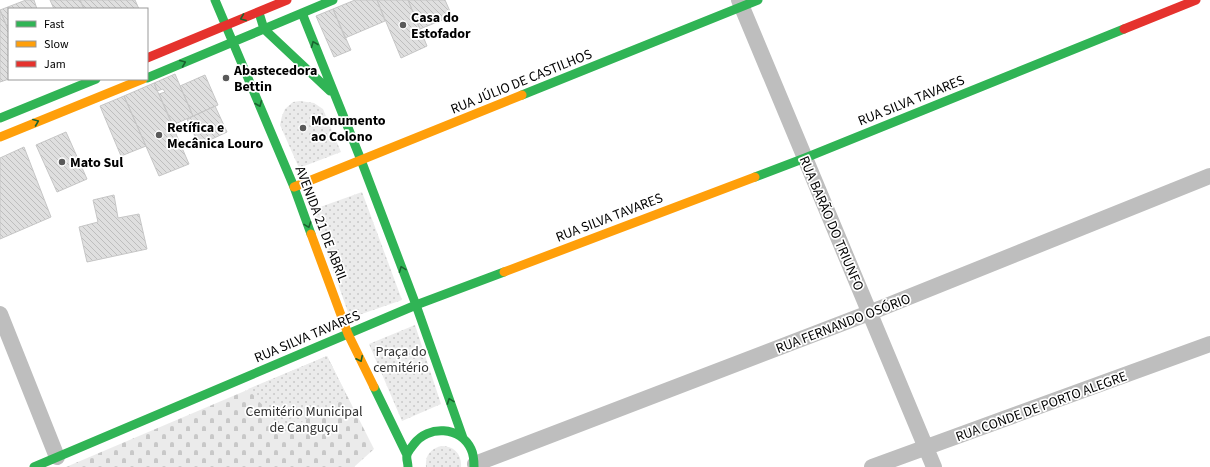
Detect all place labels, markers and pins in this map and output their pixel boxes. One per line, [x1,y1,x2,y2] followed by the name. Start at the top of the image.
[411,8,471,44] place label: Casa do Estofador
[398,20,408,30] marker: Casa do Estofador
[233,61,317,97] place label: Abastecedora Bettin
[221,73,231,83] marker: Abastecedora Bettin
[311,111,386,147] place label: Monumento ao Colono
[167,118,263,154] place label: Retífica e Mecânica Louro
[298,123,308,133] marker: Monumento ao Colono
[154,130,164,140] marker: Retífica e Mecânica Louro
[70,153,123,173] place label: Mato Sul
[57,157,67,167] marker: Mato Sul

